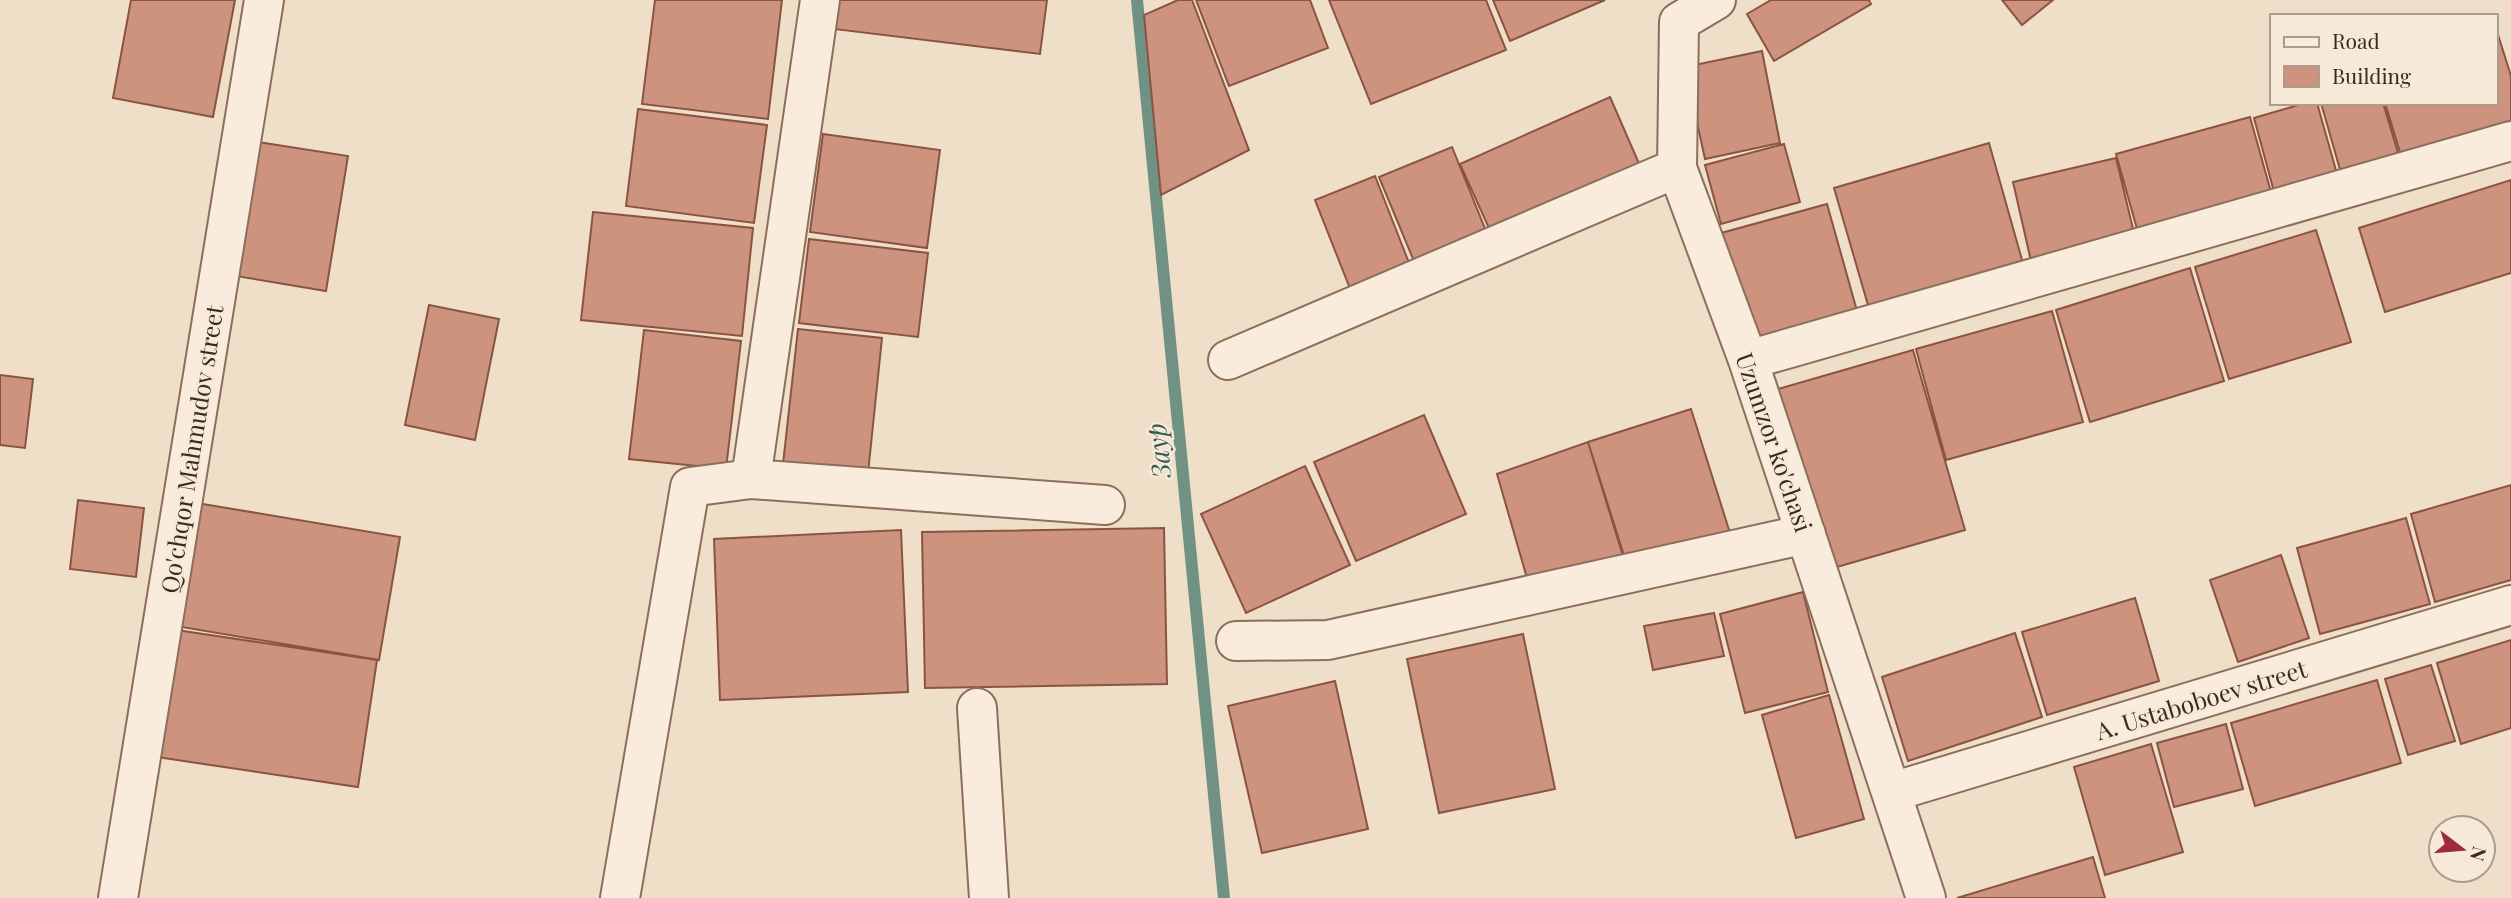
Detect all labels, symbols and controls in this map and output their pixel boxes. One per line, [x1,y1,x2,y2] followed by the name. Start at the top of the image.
[2270,14,2497,105] legend
[2332,26,2380,54] text: Road
[2332,61,2411,89] text: Building
[152,302,230,595] street label: Qo'chqor Mahmudov street
[1729,348,1821,536] street label: Uzumzor ko'chasi
[1138,422,1178,481] water label: Заур
[2091,652,2311,747] street label: A. Ustaboboev street
[2427,814,2497,884] north arrow
[2465,844,2494,864] text: N

